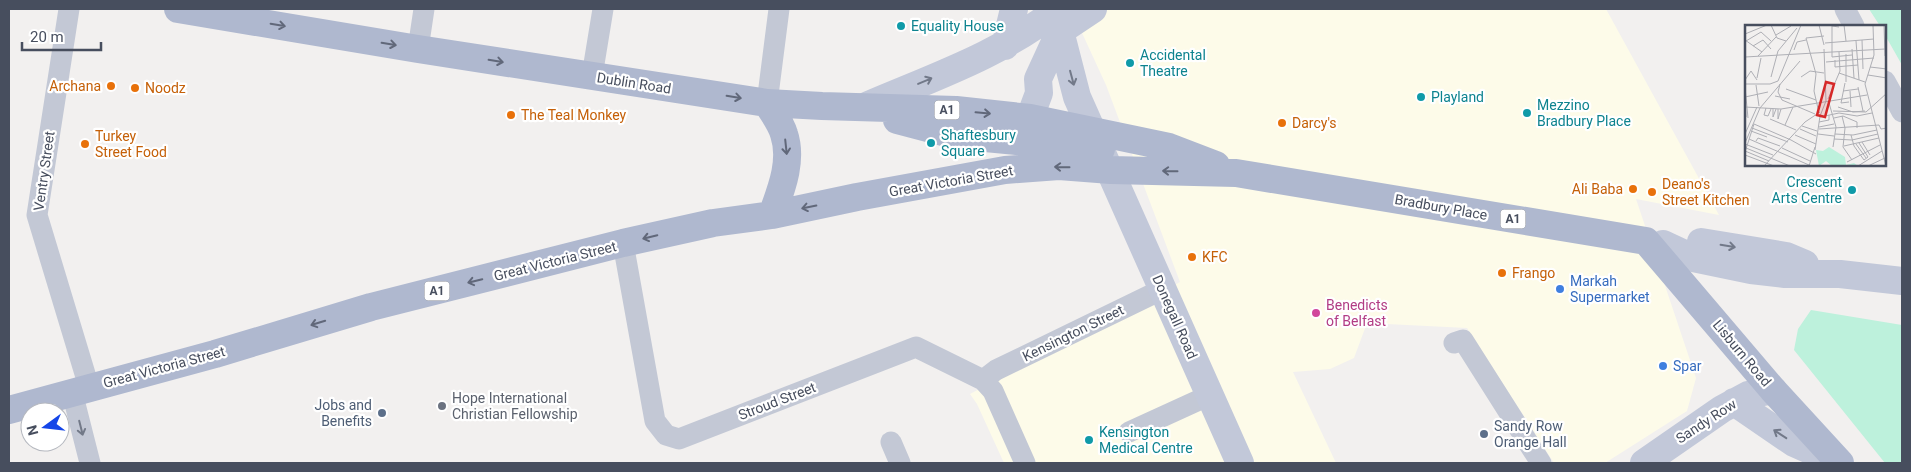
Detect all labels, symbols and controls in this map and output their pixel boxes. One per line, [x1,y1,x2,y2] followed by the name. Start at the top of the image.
[911,18,1004,34] place label: Equality House
[22,20,101,52] scale bar
[895,20,907,32] marker: Equality House
[270,21,286,31] one-way arrow
[1745,25,1886,166] inset map
[30,28,64,46] text: 20 m
[380,40,396,50] one-way arrow
[1140,47,1206,79] place label: Accidental Theatre
[488,57,504,67] one-way arrow
[1124,57,1136,69] marker: Accidental Theatre
[596,69,672,97] street label: Dublin Road
[1068,70,1077,86] one-way arrow
[917,76,932,85] one-way arrow
[49,78,101,94] place label: Archana
[105,80,117,92] marker: Archana
[145,80,186,96] place label: Noodz
[129,82,141,94] marker: Noodz
[1431,89,1484,105] place label: Playland
[1415,91,1427,103] marker: Playland
[725,93,741,103] one-way arrow
[1537,97,1631,129] place label: Mezzino Bradbury Place
[934,100,960,120] road number: A1
[521,107,627,123] place label: The Teal Monkey
[1521,107,1533,119] marker: Mezzino Bradbury Place
[975,108,991,117] one-way arrow
[505,109,517,121] marker: The Teal Monkey
[1292,115,1337,131] place label: Darcy's
[1276,117,1288,129] marker: Darcy's
[941,127,1016,159] place label: Shaftesbury Square
[95,128,167,160] place label: Turkey Street Food
[30,130,58,212] street label: Ventry Street
[925,137,937,149] marker: Shaftesbury Square
[79,138,91,150] marker: Turkey Street Food
[781,138,791,154] one-way arrow
[888,162,1015,200] street label: Great Victoria Street
[1054,162,1070,171] one-way arrow
[1162,166,1178,176] one-way arrow
[1772,174,1842,206] place label: Crescent Arts Centre
[1662,176,1749,208] place label: Deano's Street Kitchen
[1572,181,1623,197] place label: Ali Baba
[1627,183,1639,195] marker: Ali Baba
[1846,184,1858,196] marker: Crescent Arts Centre
[1646,186,1658,198] marker: Deano's Street Kitchen
[1393,191,1489,223] street label: Bradbury Place
[802,203,818,212] one-way arrow
[1500,210,1526,228] road number: A1
[642,233,658,242] one-way arrow
[492,238,618,284] street label: Great Victoria Street
[1720,242,1736,252] one-way arrow
[1202,249,1228,265] place label: KFC
[1186,251,1198,263] marker: KFC
[1512,265,1555,281] place label: Frango
[1496,267,1508,279] marker: Frango
[1149,273,1201,361] street label: Donegall Road
[1570,273,1650,305] place label: Markah Supermarket
[467,277,483,286] one-way arrow
[424,282,450,300] road number: A1
[1554,283,1566,295] marker: Markah Supermarket
[1326,297,1388,329] place label: Benedicts of Belfast
[1020,301,1127,364] street label: Kensington Street
[1310,307,1322,319] marker: Benedicts of Belfast
[1710,317,1774,389] street label: Lisburn Road
[310,319,326,329] one-way arrow
[101,343,227,391] street label: Great Victoria Street
[1673,358,1702,374] place label: Spar
[1657,360,1669,372] marker: Spar
[736,379,818,423] street label: Stroud Street
[452,390,578,422] place label: Hope International Christian Fellowship
[1673,395,1740,446] street label: Sandy Row
[314,397,372,429] place label: Jobs and Benefits
[436,400,448,412] marker: Hope International Christian Fellowship
[20,402,70,452] north arrow
[376,407,388,419] marker: Jobs and Benefits
[1494,418,1567,450] place label: Sandy Row Orange Hall
[77,419,86,435] one-way arrow
[23,424,41,437] text: N
[1099,424,1193,456] place label: Kensington Medical Centre
[1478,428,1490,440] marker: Sandy Row Orange Hall
[1773,429,1787,439] one-way arrow
[1083,434,1095,446] marker: Kensington Medical Centre

